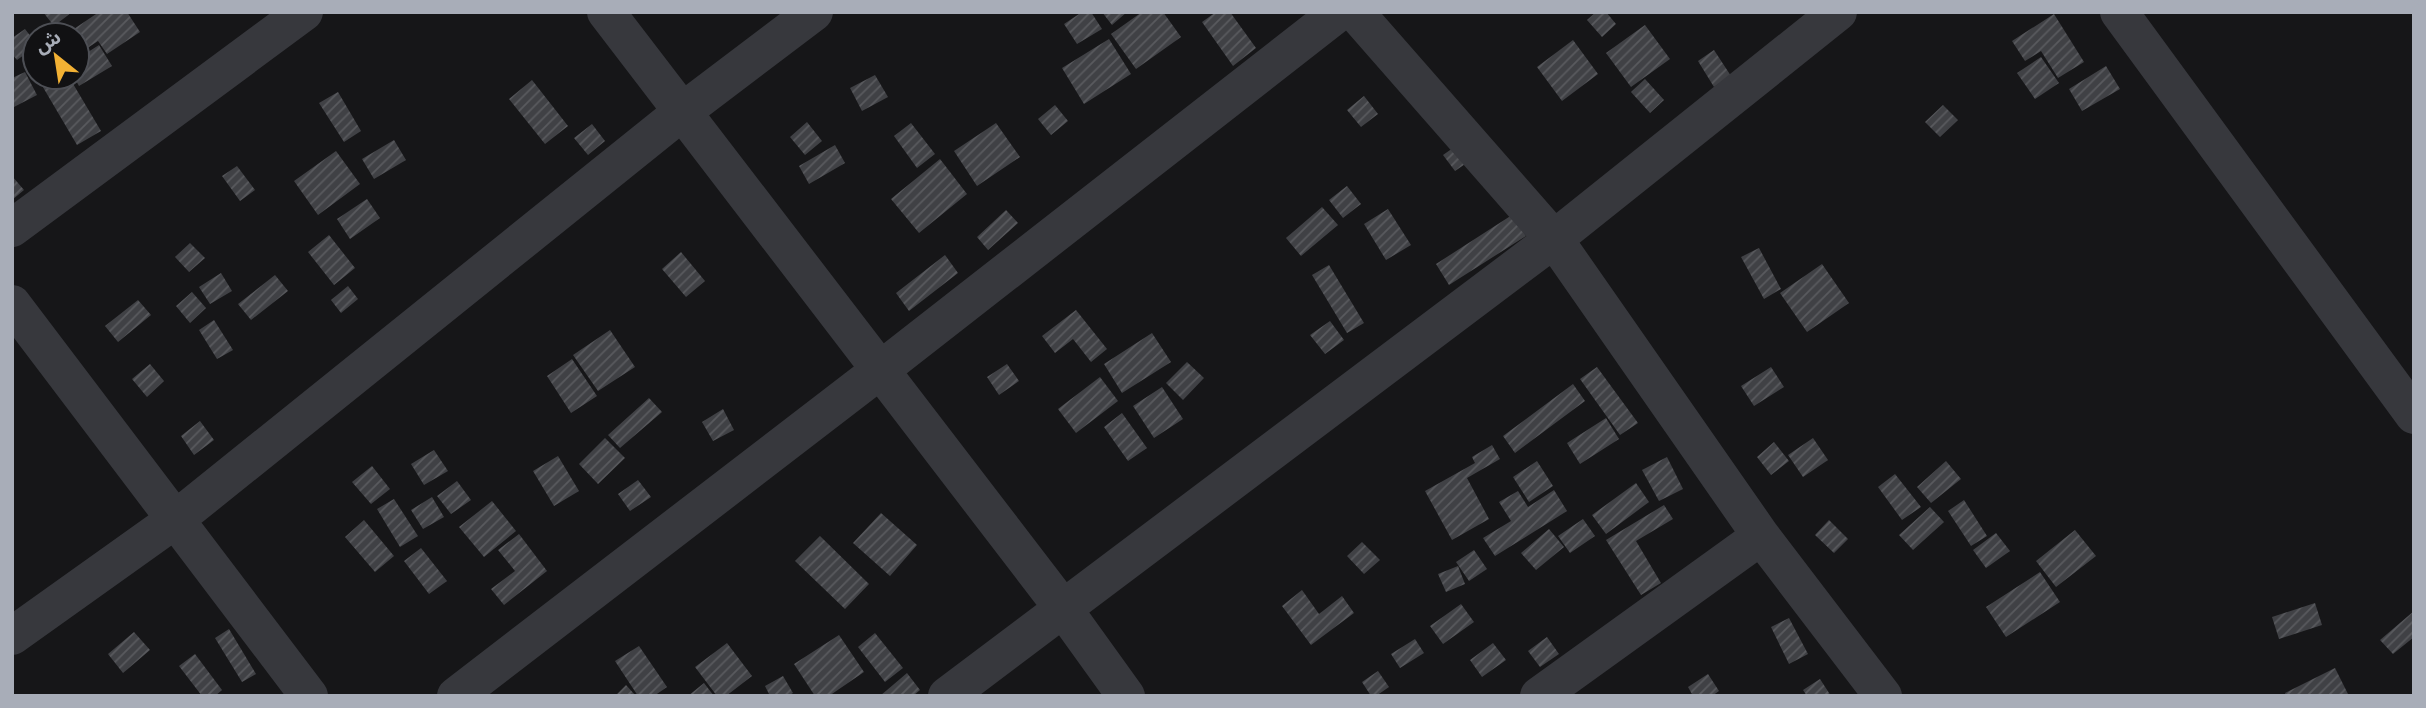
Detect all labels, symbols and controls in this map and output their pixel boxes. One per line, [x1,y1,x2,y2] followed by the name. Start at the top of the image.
[21,21,91,91] north arrow
[30,24,65,59] text: ش

